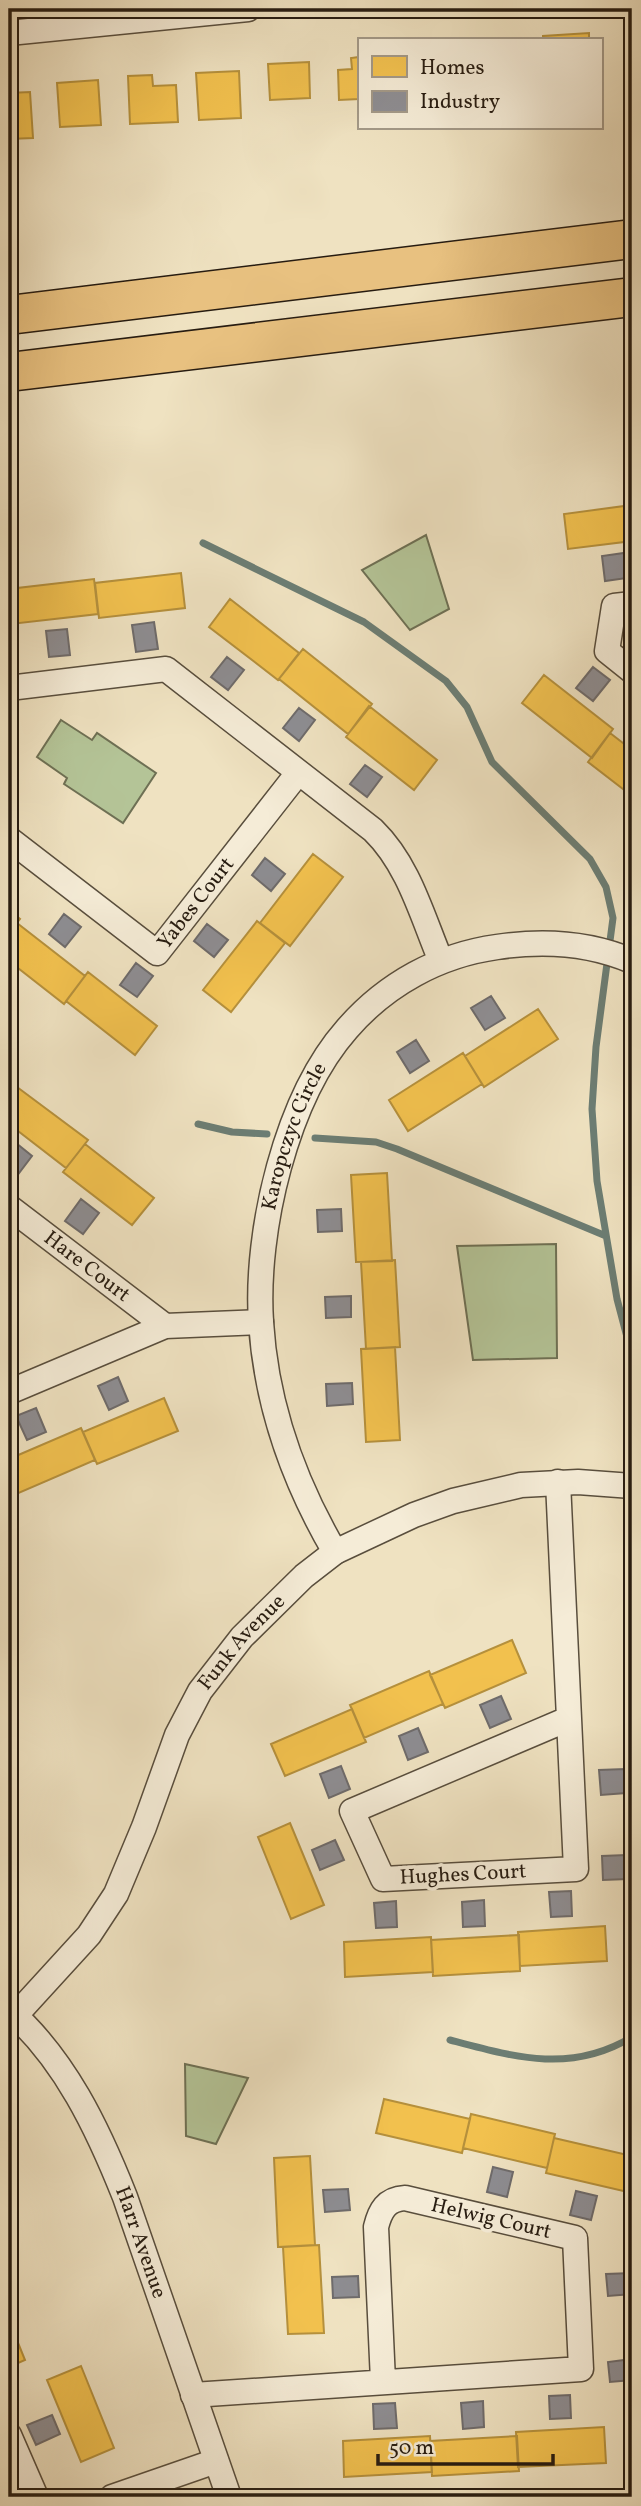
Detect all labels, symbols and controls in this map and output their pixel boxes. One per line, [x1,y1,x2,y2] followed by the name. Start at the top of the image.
[358,38,602,130] legend
[420,54,485,83] text: Homes
[420,88,501,117] text: Industry
[151,851,241,955] street label: Yabes Court
[255,1057,334,1213] street label: Karopczyc Circle
[37,1224,136,1309] street label: Hare Court
[191,1588,292,1697] street label: Funk Avenue
[399,1857,527,1893] street label: Hughes Court
[108,2182,174,2302] street label: Harr Avenue
[428,2191,554,2247] street label: Helwig Court
[378,2422,554,2466] scale bar
[389,2434,434,2463] text: 50 m

